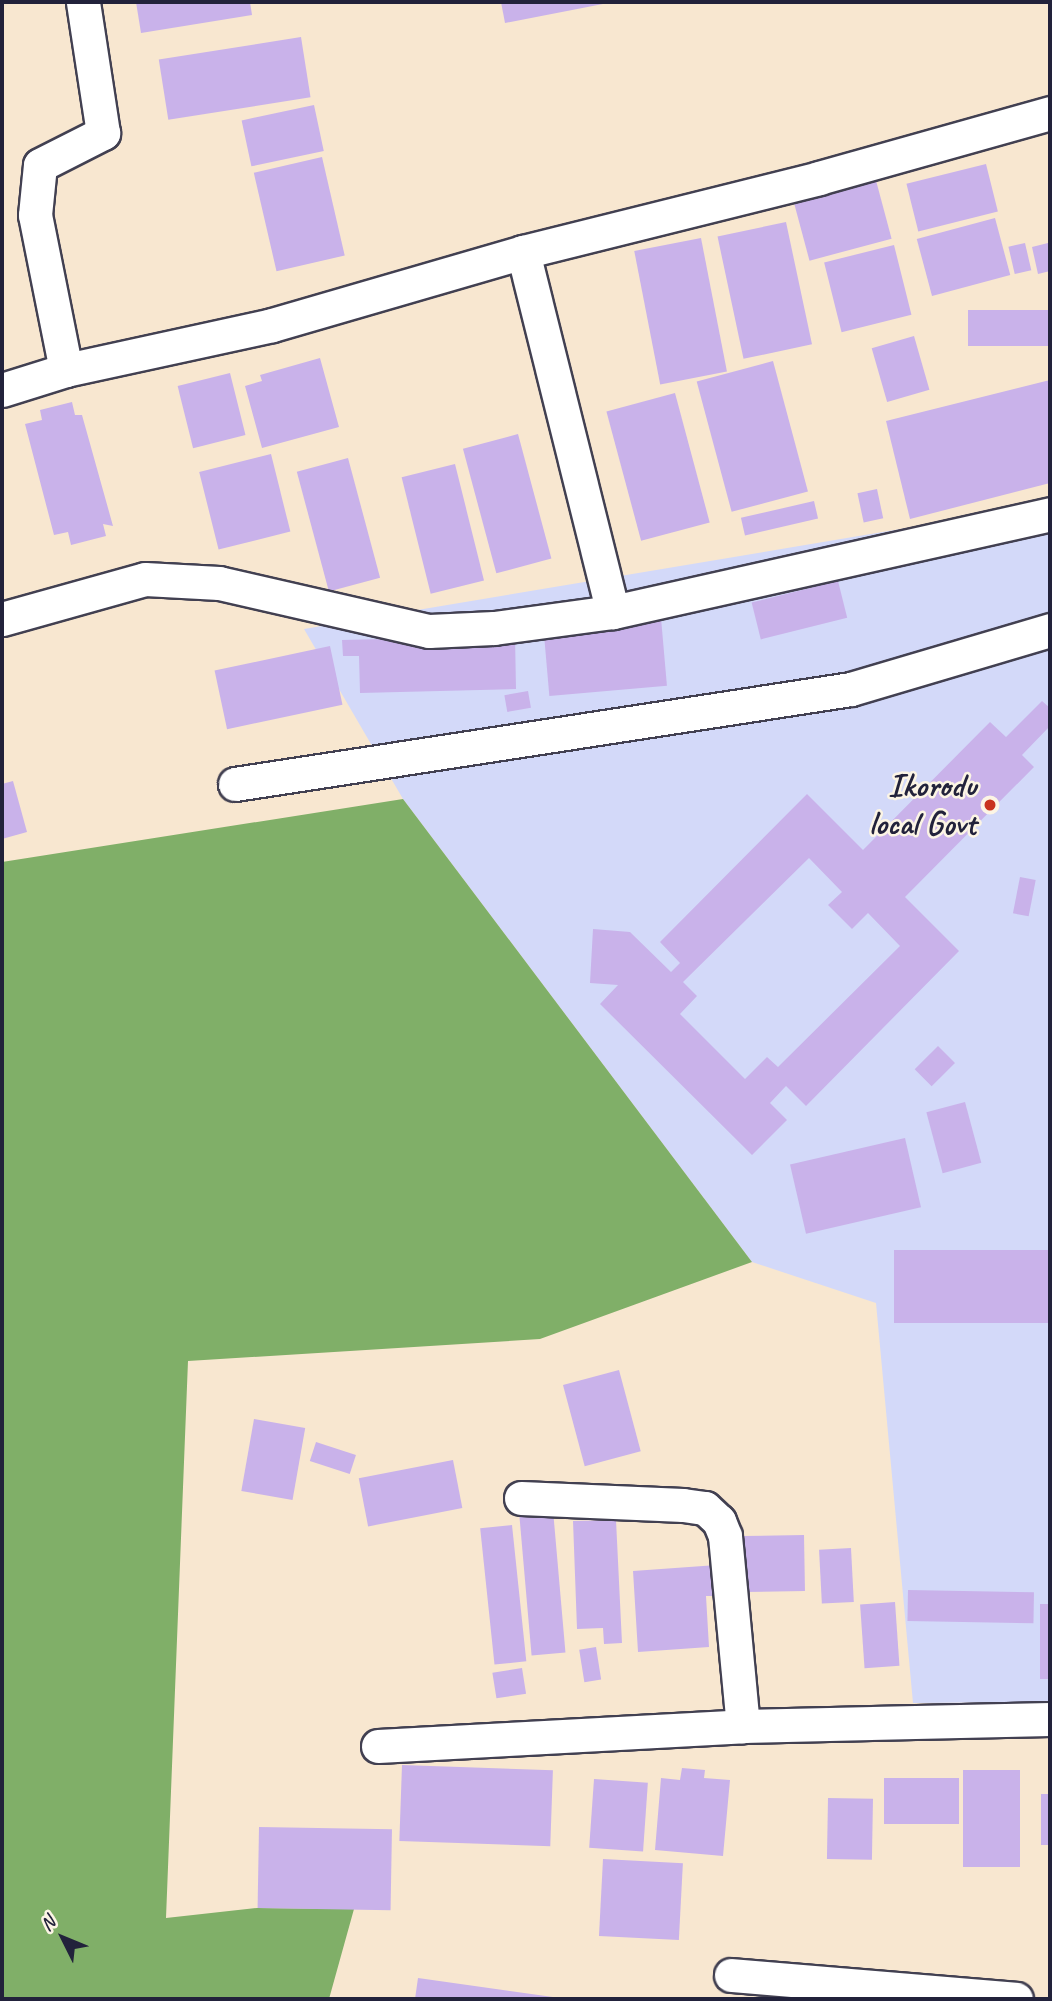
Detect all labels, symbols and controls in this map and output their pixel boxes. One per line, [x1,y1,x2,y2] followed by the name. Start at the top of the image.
[869,766,976,844] place label: Ikorodu local Govt
[982,797,998,813] marker: Ikorodu local Govt
[28,1903,98,1973] north arrow
[35,1911,60,1936] text: N

